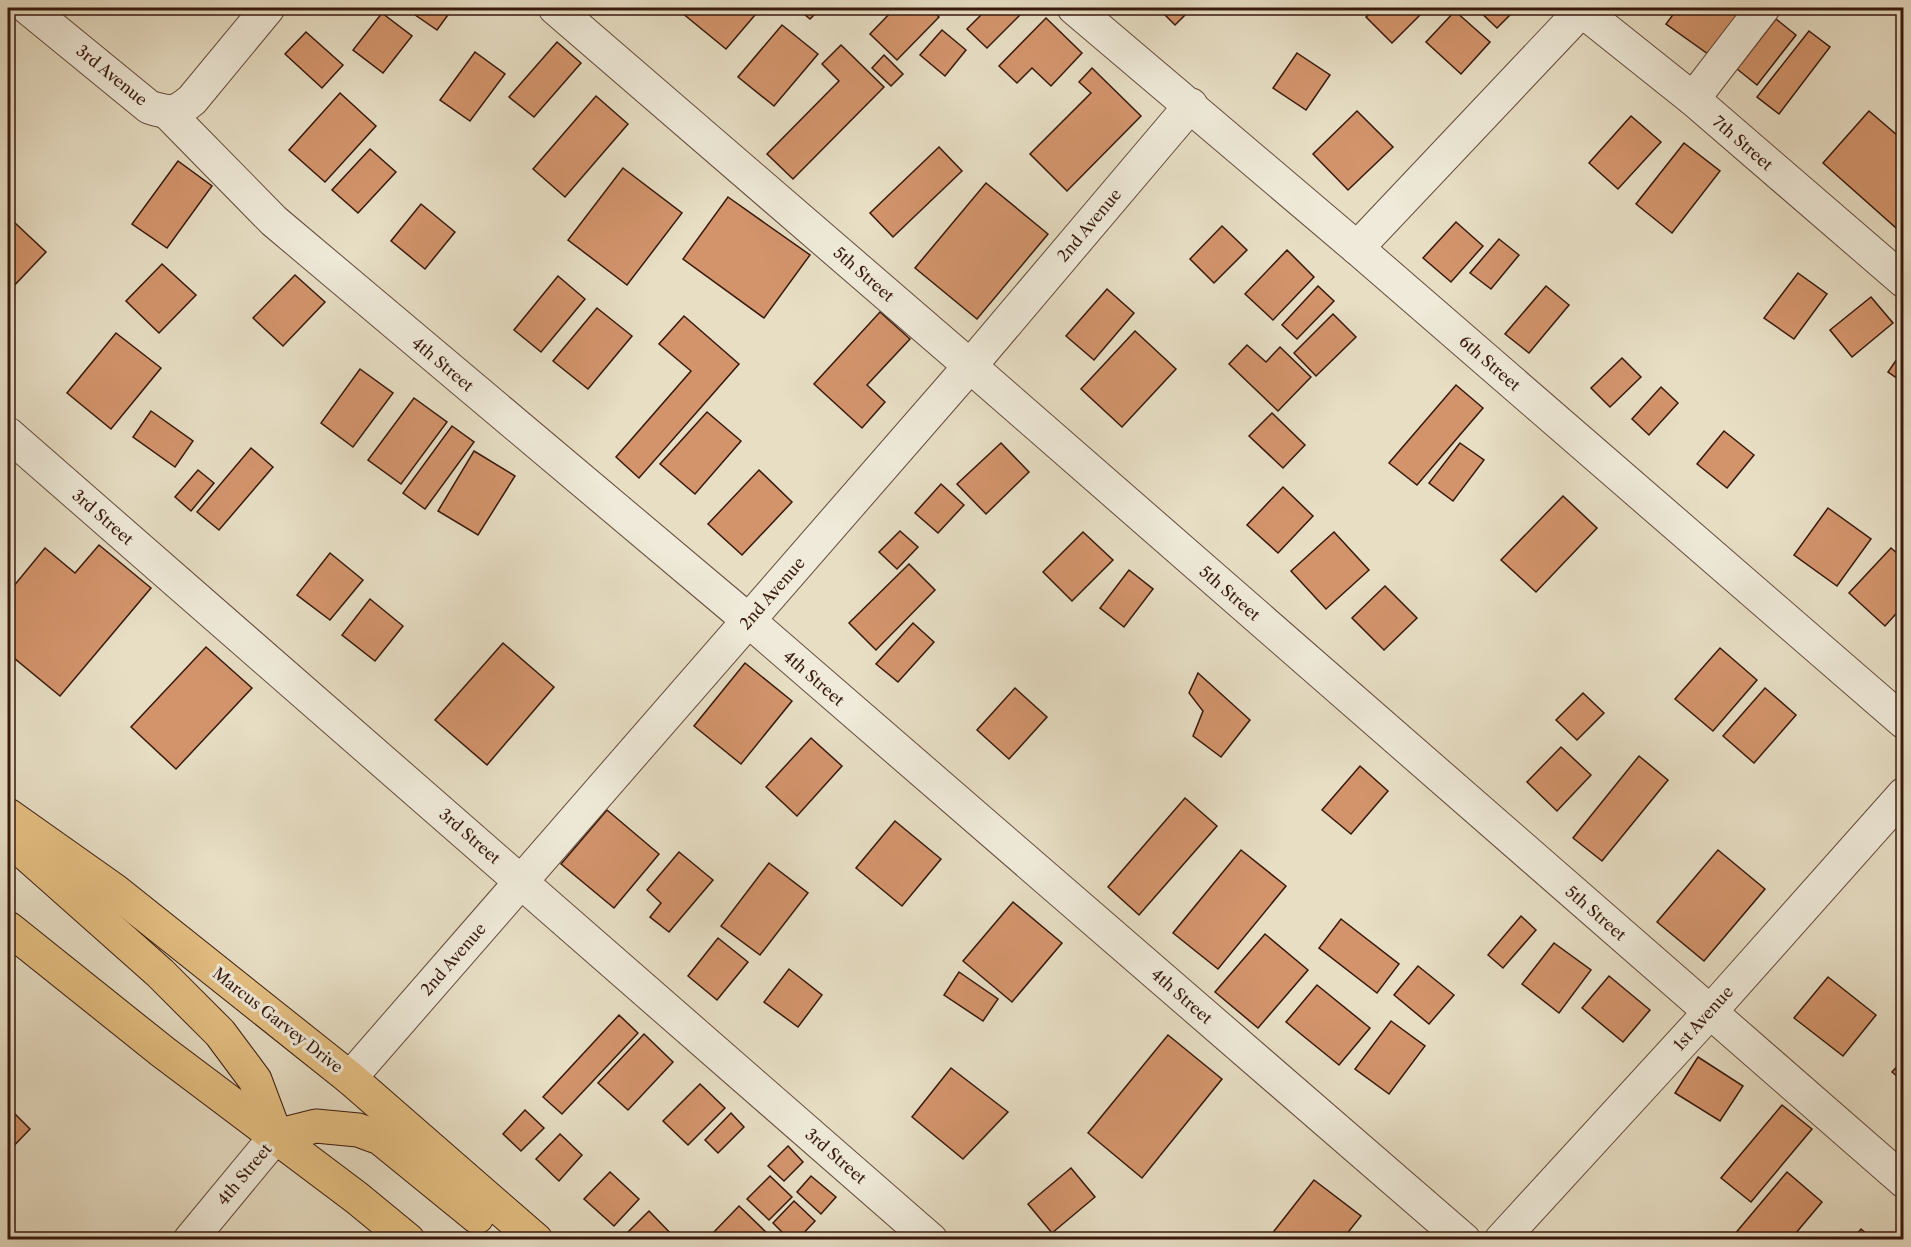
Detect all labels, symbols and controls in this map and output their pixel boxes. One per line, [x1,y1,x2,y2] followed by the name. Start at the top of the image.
[72,40,152,110] street label: 3rd Avenue
[1709,111,1777,175] street label: 7th Street
[1053,184,1125,266] street label: 2nd Avenue
[830,242,899,306] street label: 5th Street
[1455,331,1525,395] street label: 6th Street
[408,332,478,396] street label: 4th Street
[68,485,138,549] street label: 3rd Street
[735,553,809,633] street label: 2nd Avenue
[1196,561,1265,625] street label: 5th Street
[779,646,849,710] street label: 4th Street
[435,804,505,868] street label: 3rd Street
[1562,881,1631,945] street label: 5th Street
[416,919,490,999] street label: 2nd Avenue
[209,963,347,1077] street label: Marcus Garvey Drive
[1147,964,1217,1028] street label: 4th Street
[1669,982,1737,1054] street label: 1st Avenue
[801,1124,871,1188] street label: 3rd Street
[212,1139,276,1209] street label: 4th Street

